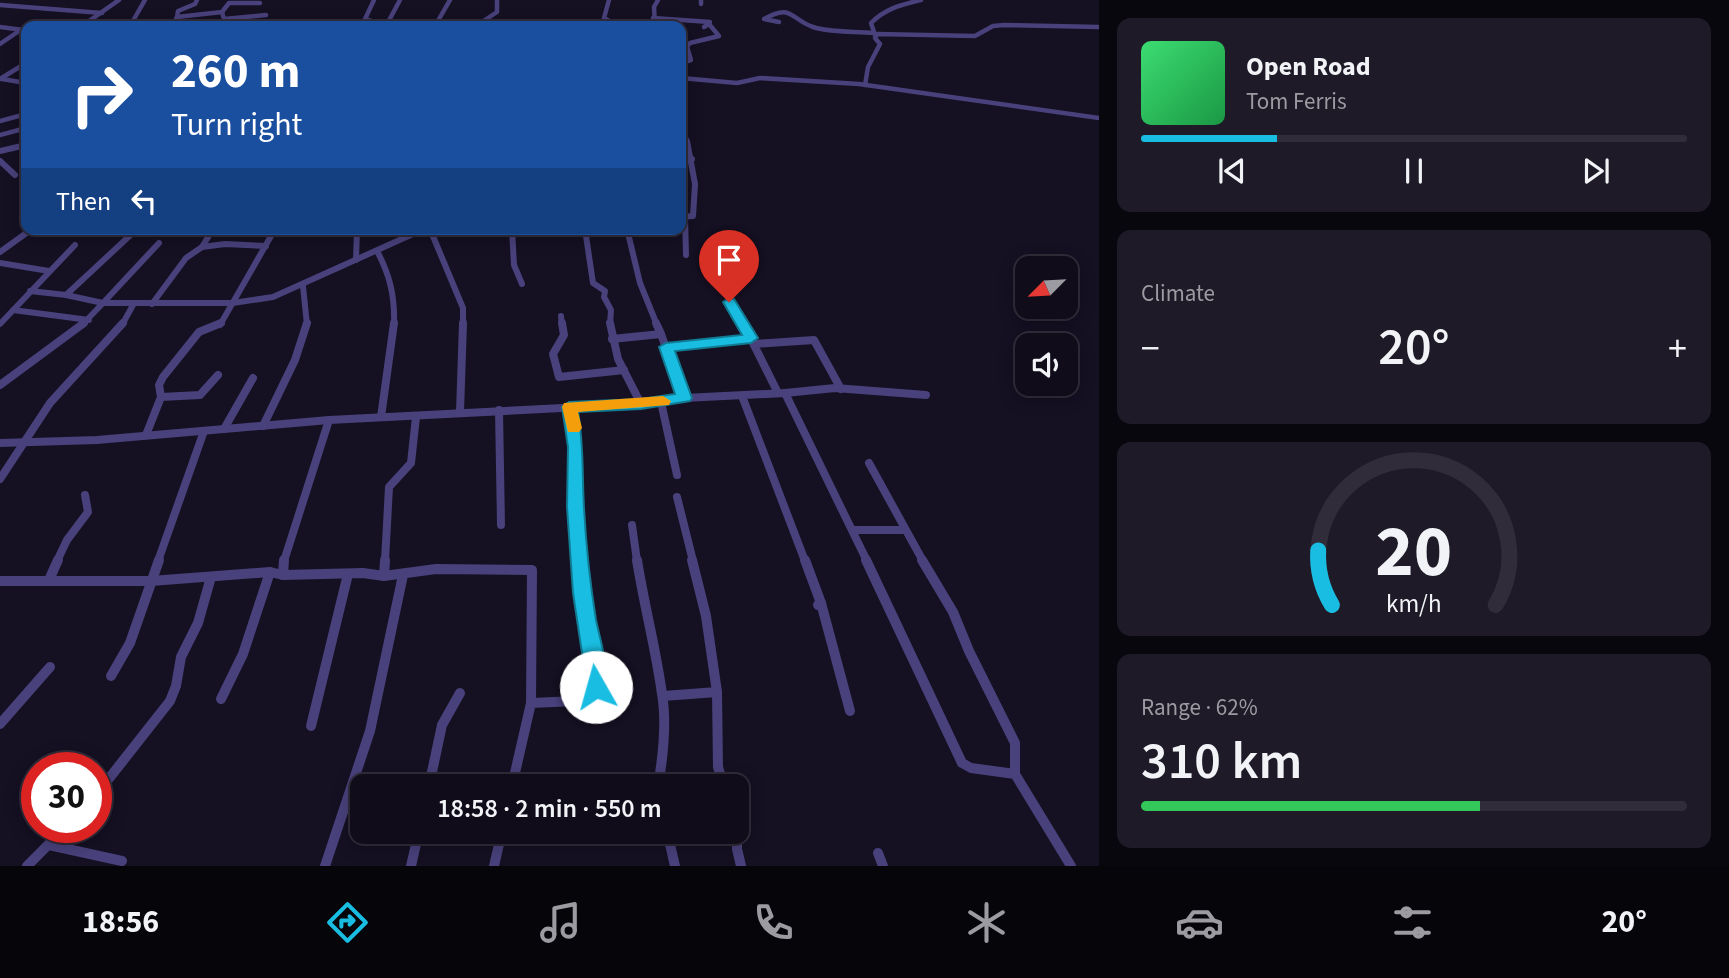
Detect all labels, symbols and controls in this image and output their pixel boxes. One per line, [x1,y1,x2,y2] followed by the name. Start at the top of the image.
[171,37,300,107] text: 260 m
[1246,48,1371,85] text: Open Road
[56,49,147,140] icon: right
[1246,85,1347,118] text: Tom Ferris
[171,102,302,148] text: Turn right
[1213,152,1251,190] icon: previous
[1395,152,1433,190] icon: pause
[1577,152,1615,190] icon: next
[125,182,163,220] icon: left
[56,183,111,220] text: Then
[699,230,759,302] pin
[710,241,748,279] icon: arrive
[1015,256,1078,318] north arrow
[1015,256,1078,396] map controls
[1141,277,1215,310] text: Climate
[1378,311,1450,385] text: 20°
[1141,322,1160,376] text: −
[1668,322,1687,376] text: +
[1015,333,1078,396] button: sound
[1376,500,1452,604] text: 20
[1386,586,1442,622] text: km/h
[559,650,633,724] position arrow
[1141,691,1258,724] text: Range · 62%
[1141,725,1302,799] text: 310 km
[21,752,112,843] speed limit sign: 30
[437,790,662,827] text: 18:58 · 2 min · 550 m
[323,898,372,947] icon: directions
[536,898,585,947] icon: music
[749,898,798,947] icon: phone
[962,898,1011,947] icon: climate
[1175,898,1224,947] icon: car
[1388,898,1437,947] icon: filters
[82,899,159,945] text: 18:56
[1601,899,1647,945] text: 20°

